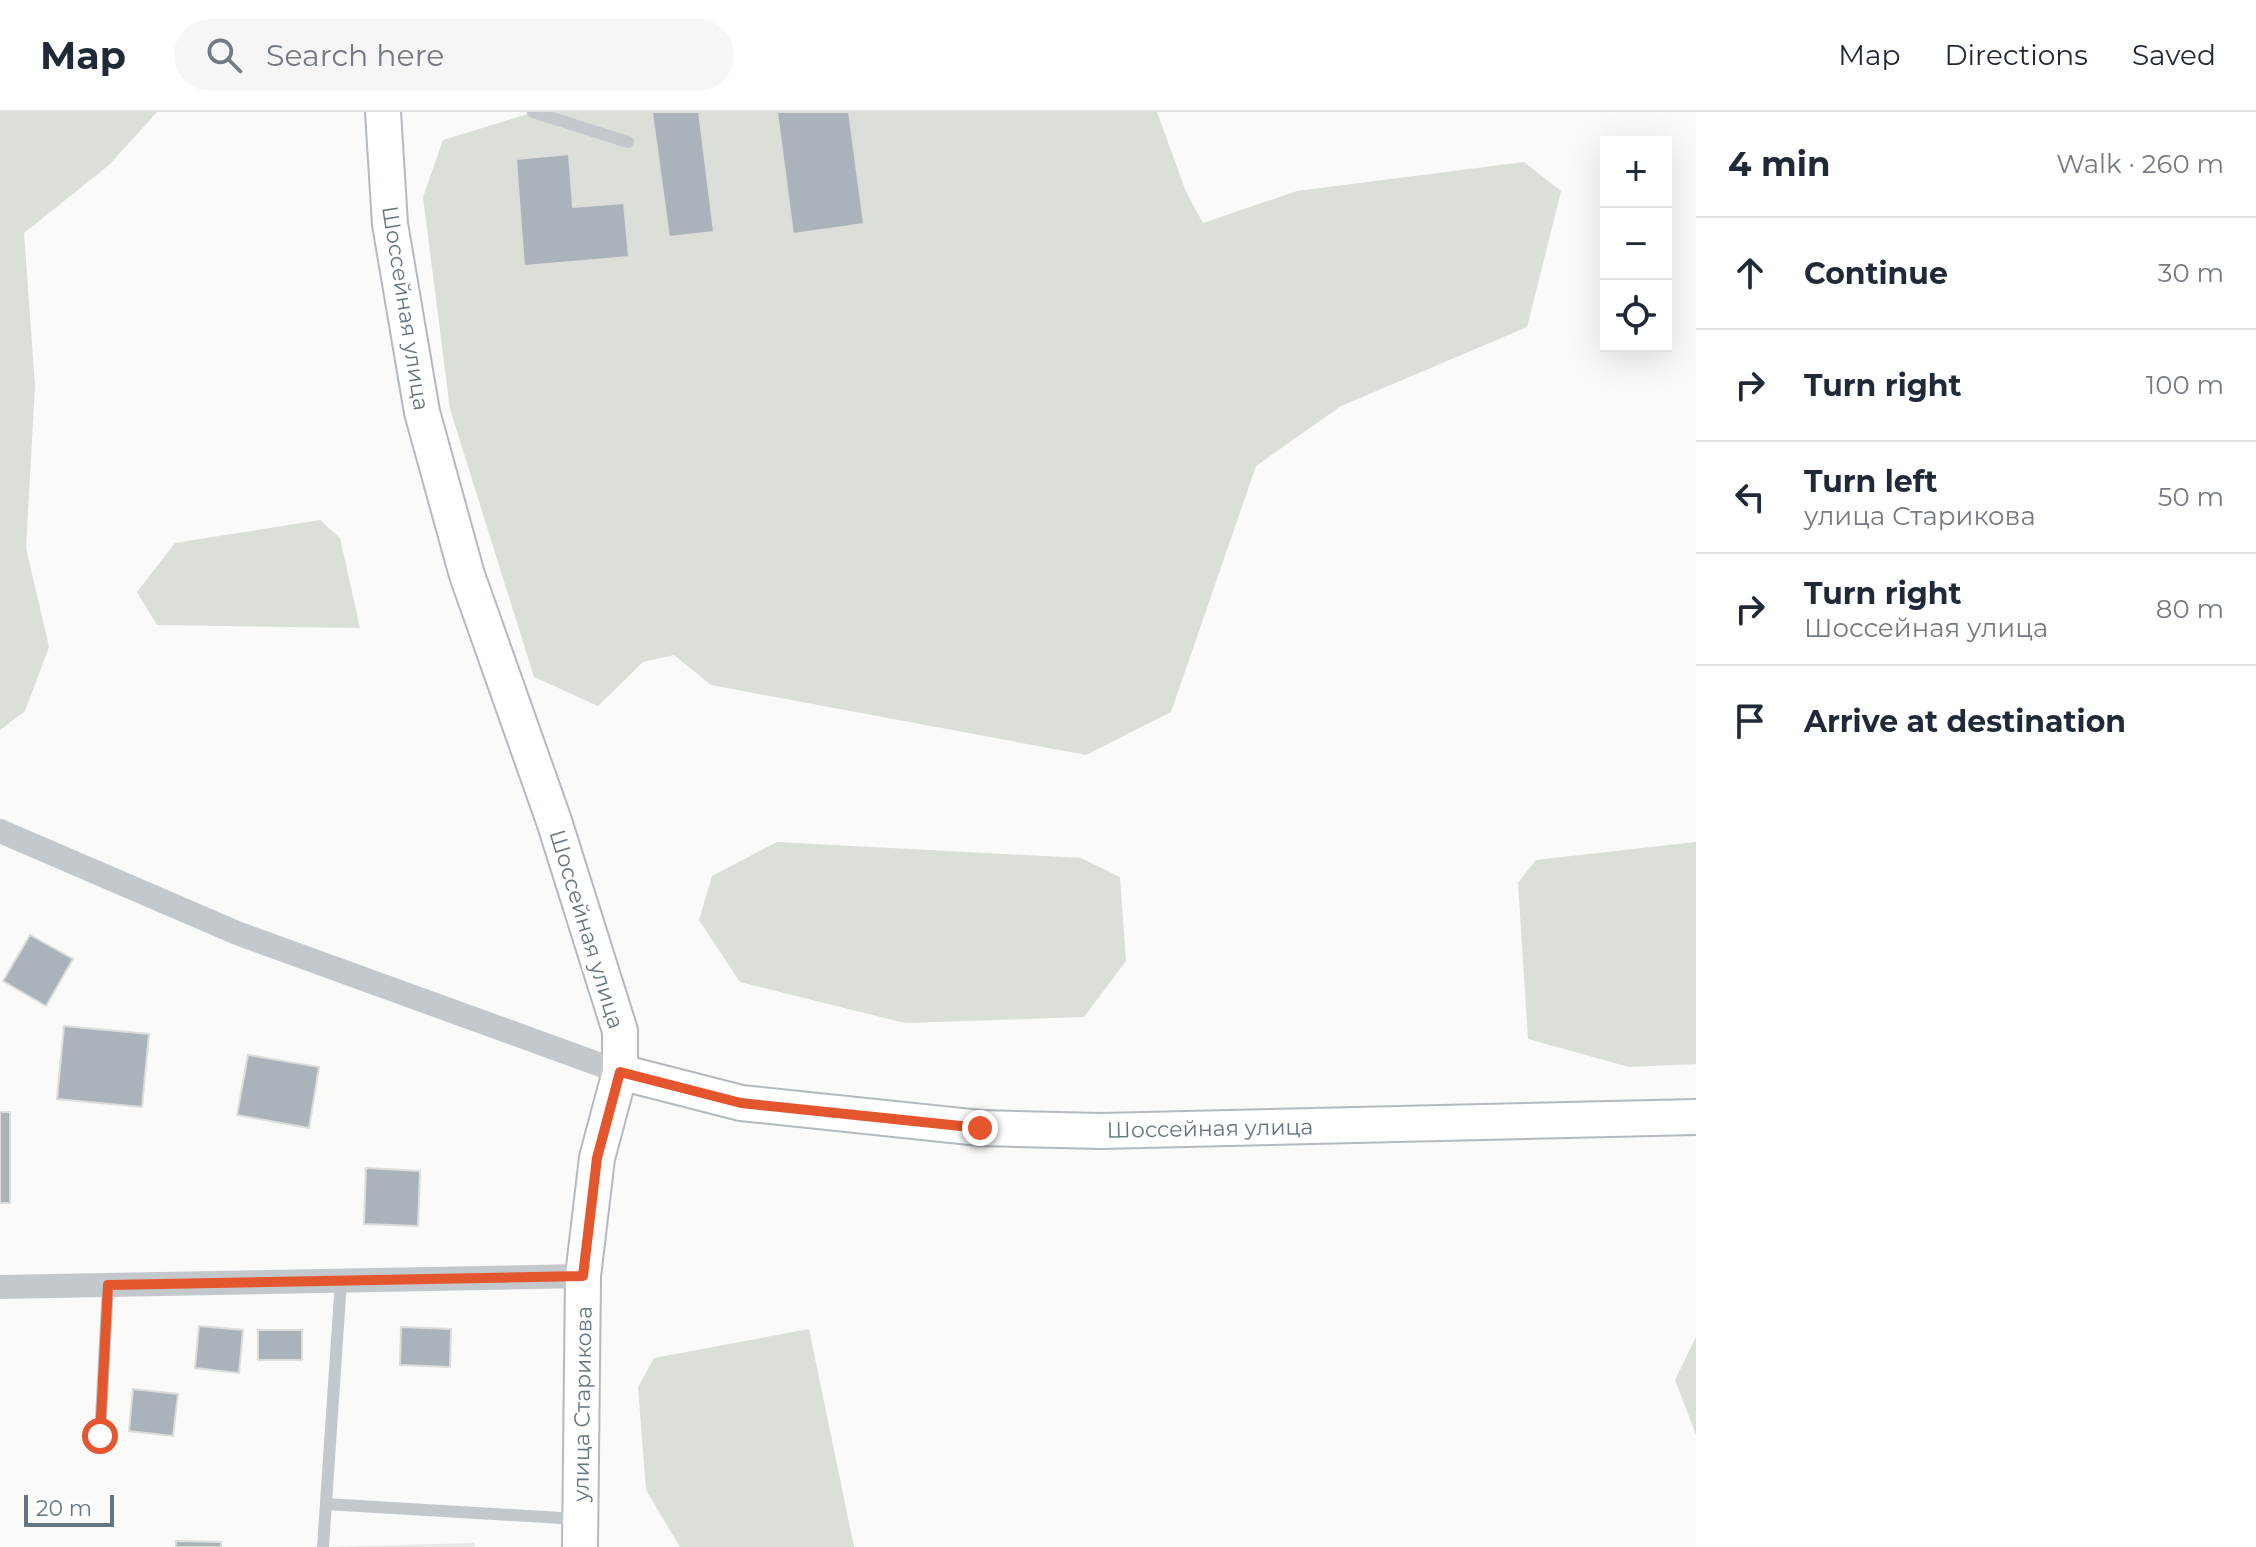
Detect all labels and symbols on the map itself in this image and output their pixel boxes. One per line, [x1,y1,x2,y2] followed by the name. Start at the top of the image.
[376,204,435,412] street label: Шоссейная улица
[543,826,630,1032] street label: Шоссейная улица
[962,1110,998,1146] route end
[1106,1113,1314,1144] street label: Шоссейная улица
[567,1306,598,1503] street label: улица Старикова
[82,1418,118,1454] route start
[24,1491,114,1527] scale bar

